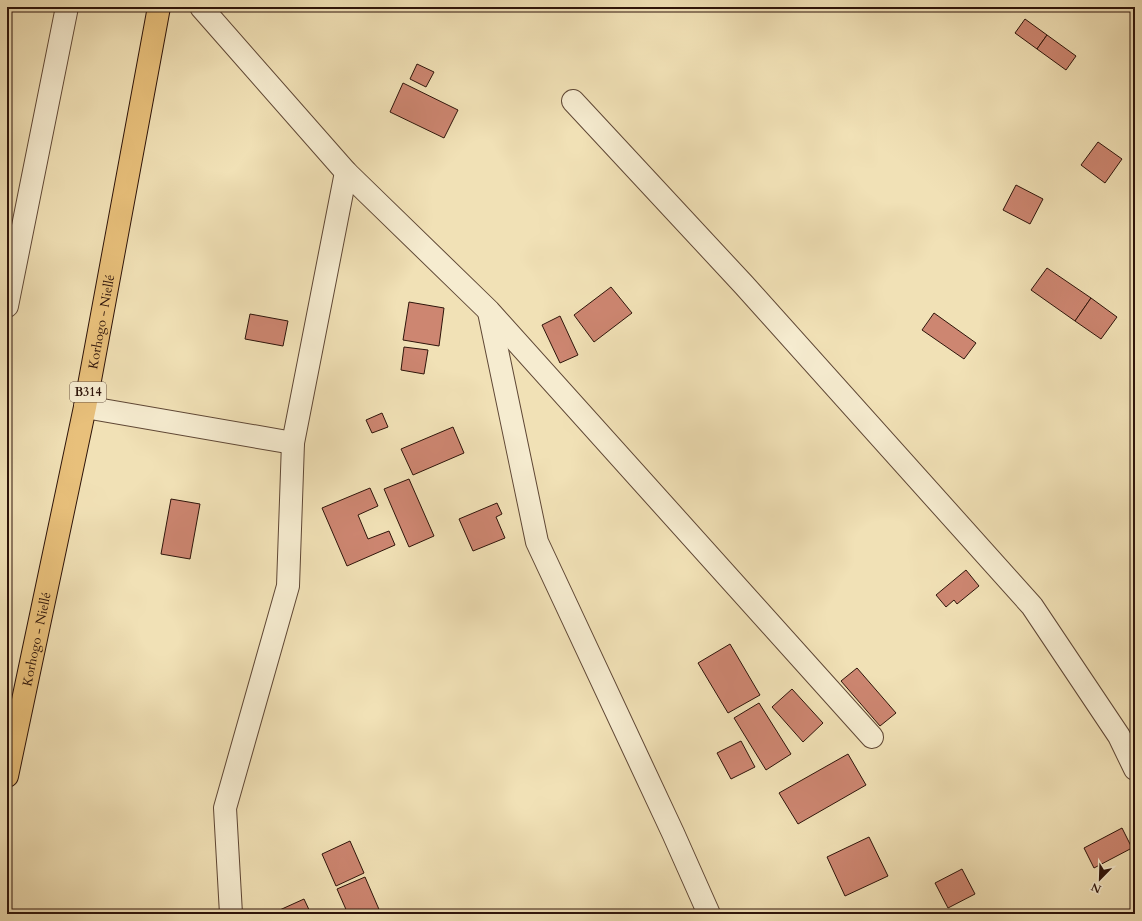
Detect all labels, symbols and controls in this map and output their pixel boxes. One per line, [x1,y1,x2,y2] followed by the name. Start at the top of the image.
[84,273,119,371] street label: Korhogo - Niellé
[70,382,106,402] road number: B314
[18,590,56,688] street label: Korhogo - Niellé
[1080,859,1120,899] north arrow
[1089,879,1104,897] text: N

